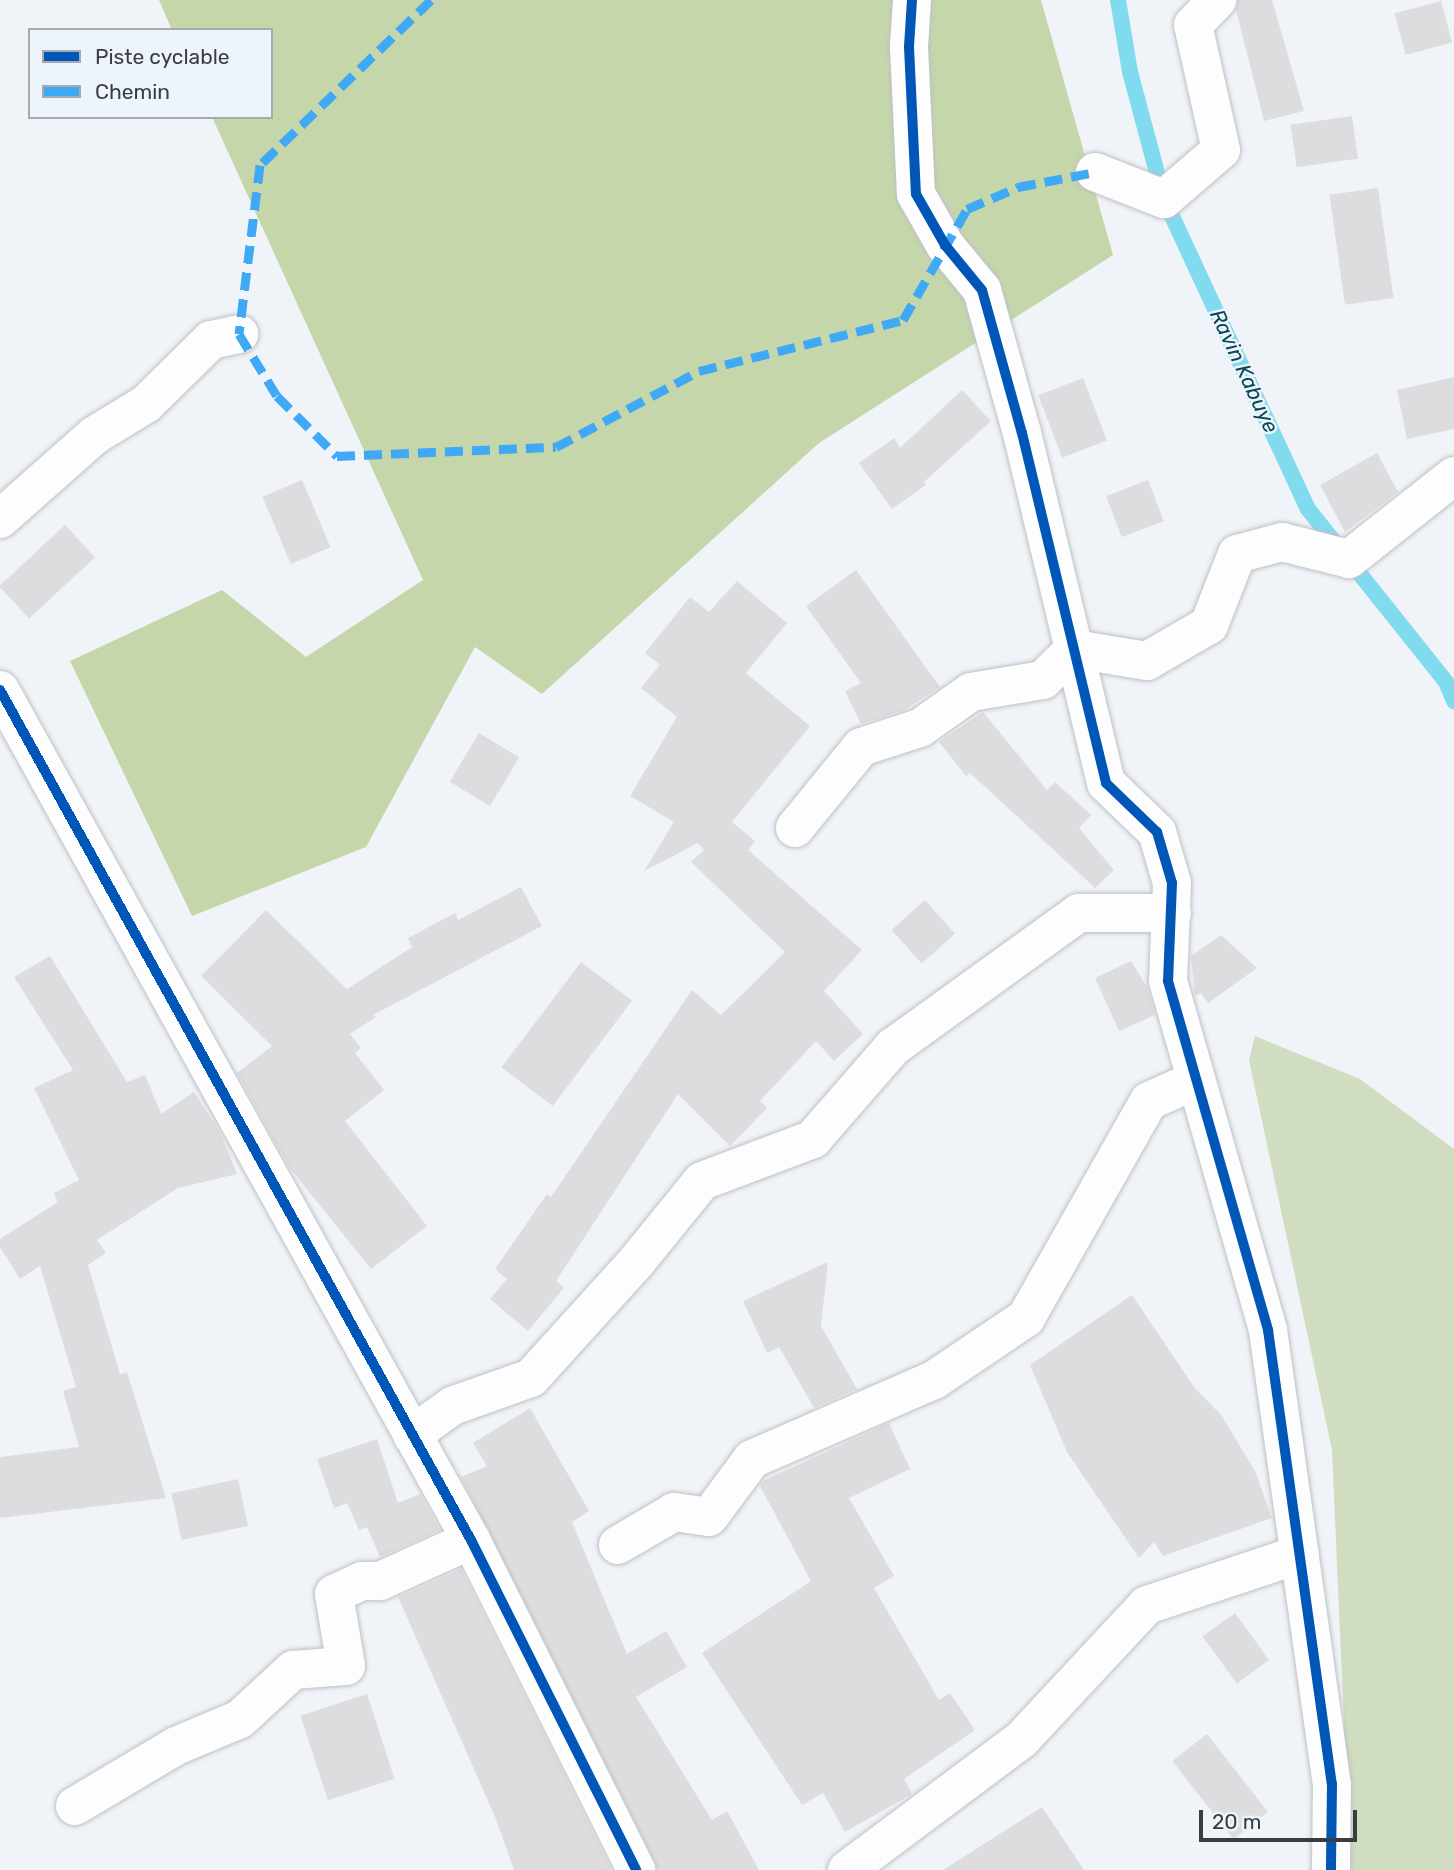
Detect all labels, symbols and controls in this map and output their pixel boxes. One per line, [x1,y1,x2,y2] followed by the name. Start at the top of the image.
[28,28,273,119] legend
[95,44,230,69] text: Piste cyclable
[95,79,170,104] text: Chemin
[1204,305,1284,437] water label: Ravin Kabuye
[1202,1797,1360,1841] scale bar
[1212,1809,1261,1834] text: 20 m

